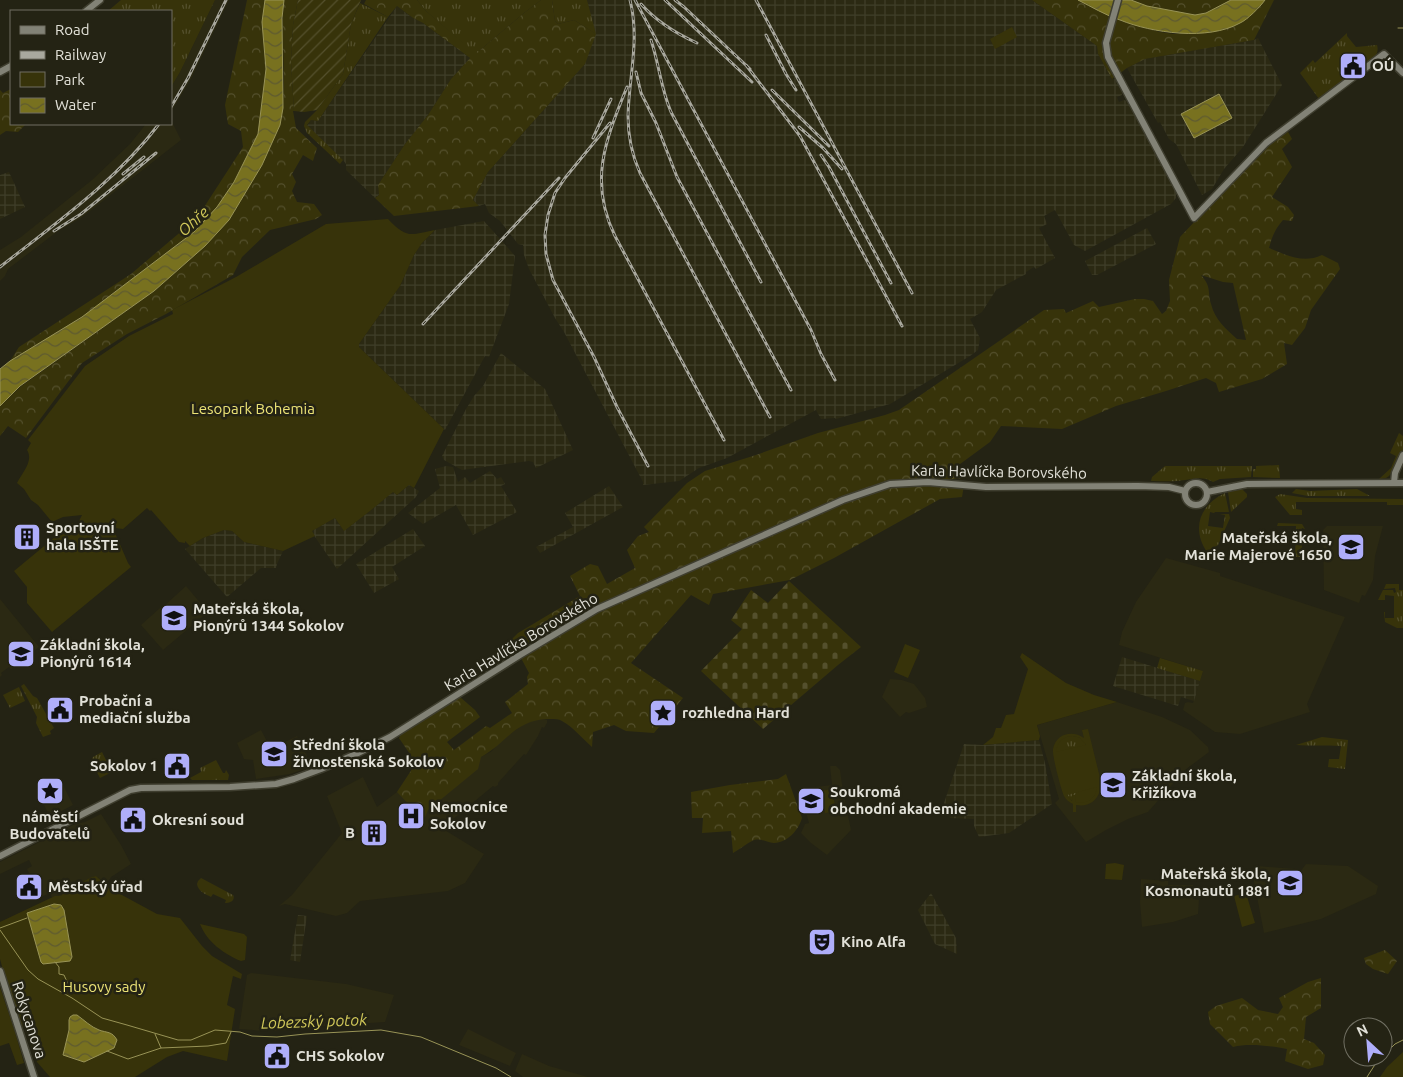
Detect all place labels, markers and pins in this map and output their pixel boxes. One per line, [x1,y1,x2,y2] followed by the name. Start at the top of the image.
[1338,51,1368,81] public building icon: OÚ
[1372,57,1394,74] place label: OÚ
[46,519,119,553] place label: Sportovní hala ISŠTE
[12,522,42,552] building icon: Sportovní hala ISŠTE
[1185,529,1332,563] place label: Mateřská škola, Marie Majerové 1650
[1336,532,1366,562] school or university icon: Mateřská škola, Marie Majerové 1650
[193,600,344,634] place label: Mateřská škola, Pionýrů 1344 Sokolov
[159,603,189,633] school or university icon: Mateřská škola, Pionýrů 1344 Sokolov
[40,636,145,670] place label: Základní škola, Pionýrů 1614
[6,639,36,669] school or university icon: Základní škola, Pionýrů 1614
[79,692,191,726] place label: Probační a mediační služba
[45,695,75,725] public building icon: Probační a mediační služba
[648,698,678,728] place icon: rozhledna Hard
[682,704,790,721] place label: rozhledna Hard
[293,736,444,770] place label: Střední škola živnostenská Sokolov
[259,739,289,769] school or university icon: Střední škola živnostenská Sokolov
[162,751,192,781] public building icon: Sokolov 1
[90,757,158,774] place label: Sokolov 1
[1132,767,1237,801] place label: Základní škola, Křižíkova
[1098,770,1128,800] school or university icon: Základní škola, Křižíkova
[35,776,65,806] place icon: náměstí Budovatelů
[830,783,967,817] place label: Soukromá obchodní akademie
[796,786,826,816] school or university icon: Soukromá obchodní akademie
[430,798,508,832] place label: Nemocnice Sokolov
[396,801,426,831] hospital icon: Nemocnice Sokolov
[118,805,148,835] public building icon: Okresní soud
[10,808,90,842] place label: náměstí Budovatelů
[152,811,244,828] place label: Okresní soud
[359,818,389,848] building icon: B
[345,824,355,841] place label: B
[1145,865,1271,899] place label: Mateřská škola, Kosmonautů 1881
[1275,868,1305,898] school or university icon: Mateřská škola, Kosmonautů 1881
[14,872,44,902] public building icon: Městský úřad
[48,878,143,895] place label: Městský úřad
[807,927,837,957] theatre icon: Kino Alfa
[841,933,906,950] place label: Kino Alfa
[262,1041,292,1071] public building icon: CHS Sokolov
[296,1047,385,1064] place label: CHS Sokolov

